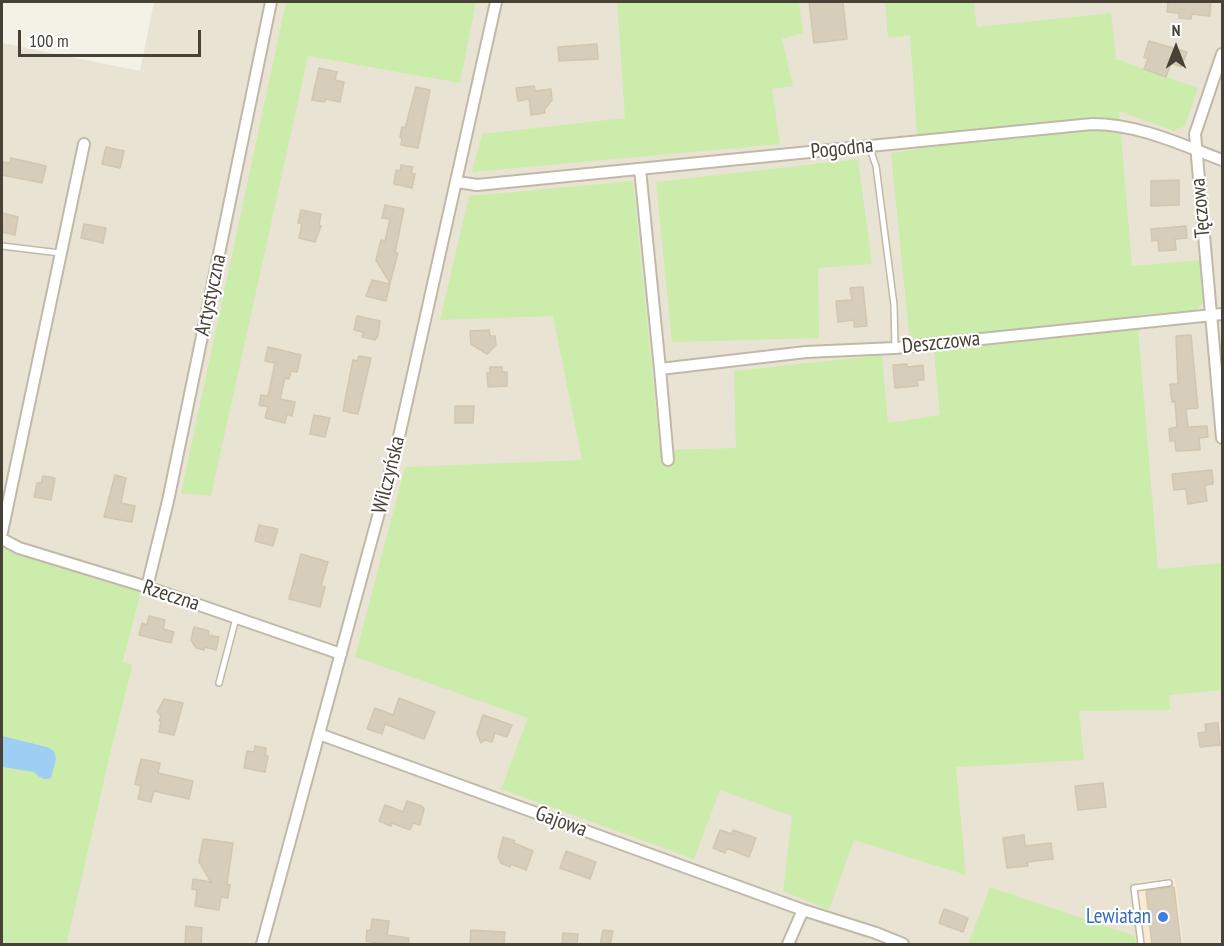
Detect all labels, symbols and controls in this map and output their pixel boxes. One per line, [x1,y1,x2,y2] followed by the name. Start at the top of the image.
[21,18,204,56] scale bar
[1146,18,1206,78] north arrow
[1172,20,1180,40] text: N
[29,29,69,52] text: 100 m
[809,133,875,165] street label: Pogodna
[1186,177,1216,239] street label: Tęczowa
[190,252,232,338] street label: Artystyczna
[901,326,981,360] street label: Deszczowa
[367,434,411,516] street label: Wilczyńska
[140,575,202,617] street label: Rzeczna
[532,801,590,843] street label: Gajowa
[1086,904,1151,930] place label: Lewiatan
[1156,910,1170,924] marker: Lewiatan

